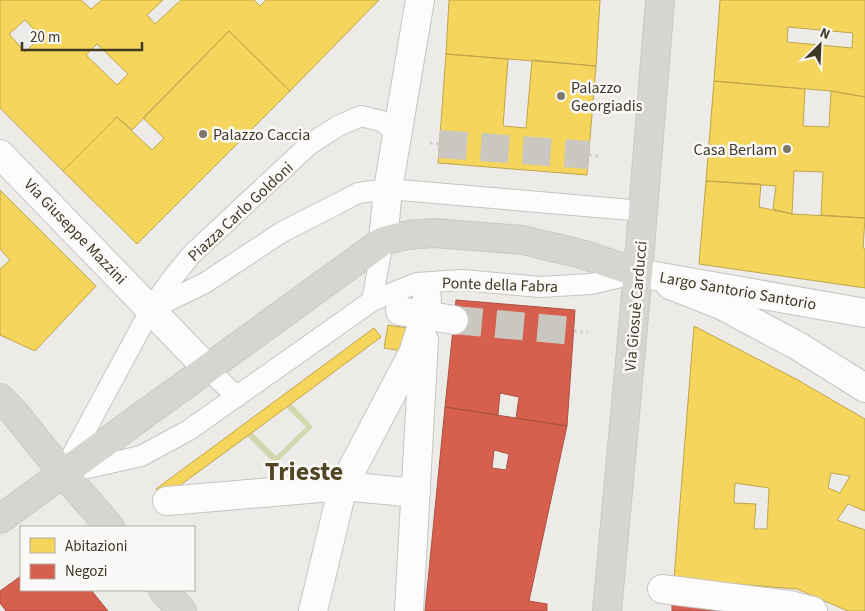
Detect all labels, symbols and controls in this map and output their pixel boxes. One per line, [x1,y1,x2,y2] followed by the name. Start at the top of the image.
[22,20,142,52] scale bar
[795,20,845,70] north arrow
[817,23,833,45] text: N
[30,27,60,48] text: 20 m
[571,77,643,117] place label: Palazzo Georgiadis
[555,90,567,102] marker: Palazzo Georgiadis
[213,124,310,146] place label: Palazzo Caccia
[197,128,209,140] marker: Palazzo Caccia
[694,139,777,161] place label: Casa Berlam
[781,143,793,155] marker: Casa Berlam
[183,157,298,267] street label: Piazza Carlo Goldoni
[19,174,132,289] street label: Via Giuseppe Mazzini
[619,240,653,372] street label: Via Giosuè Carducci
[658,266,818,316] street label: Largo Santorio Santorio
[442,272,558,298] street label: Ponte della Fabra
[265,453,343,490] district label: Trieste
[20,526,195,591] legend
[65,536,128,557] text: Abitazioni
[65,561,107,582] text: Negozi

